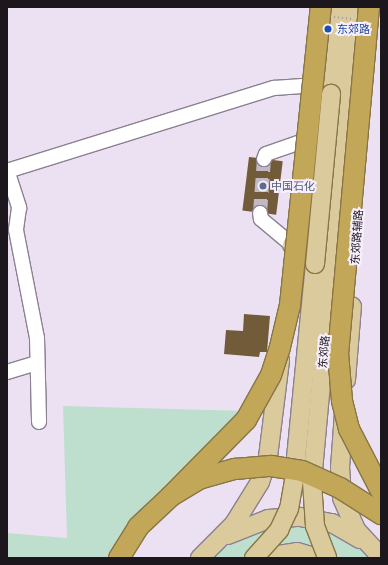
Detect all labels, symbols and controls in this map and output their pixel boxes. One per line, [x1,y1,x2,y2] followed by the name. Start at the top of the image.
[337,22,370,36] place label: 东郊路
[322,23,334,35] marker: 东郊路
[271,179,315,193] place label: 中国石化
[258,181,268,191] marker: 中国石化
[348,209,366,265] street label: 东郊路辅路
[316,335,332,369] street label: 东郊路

